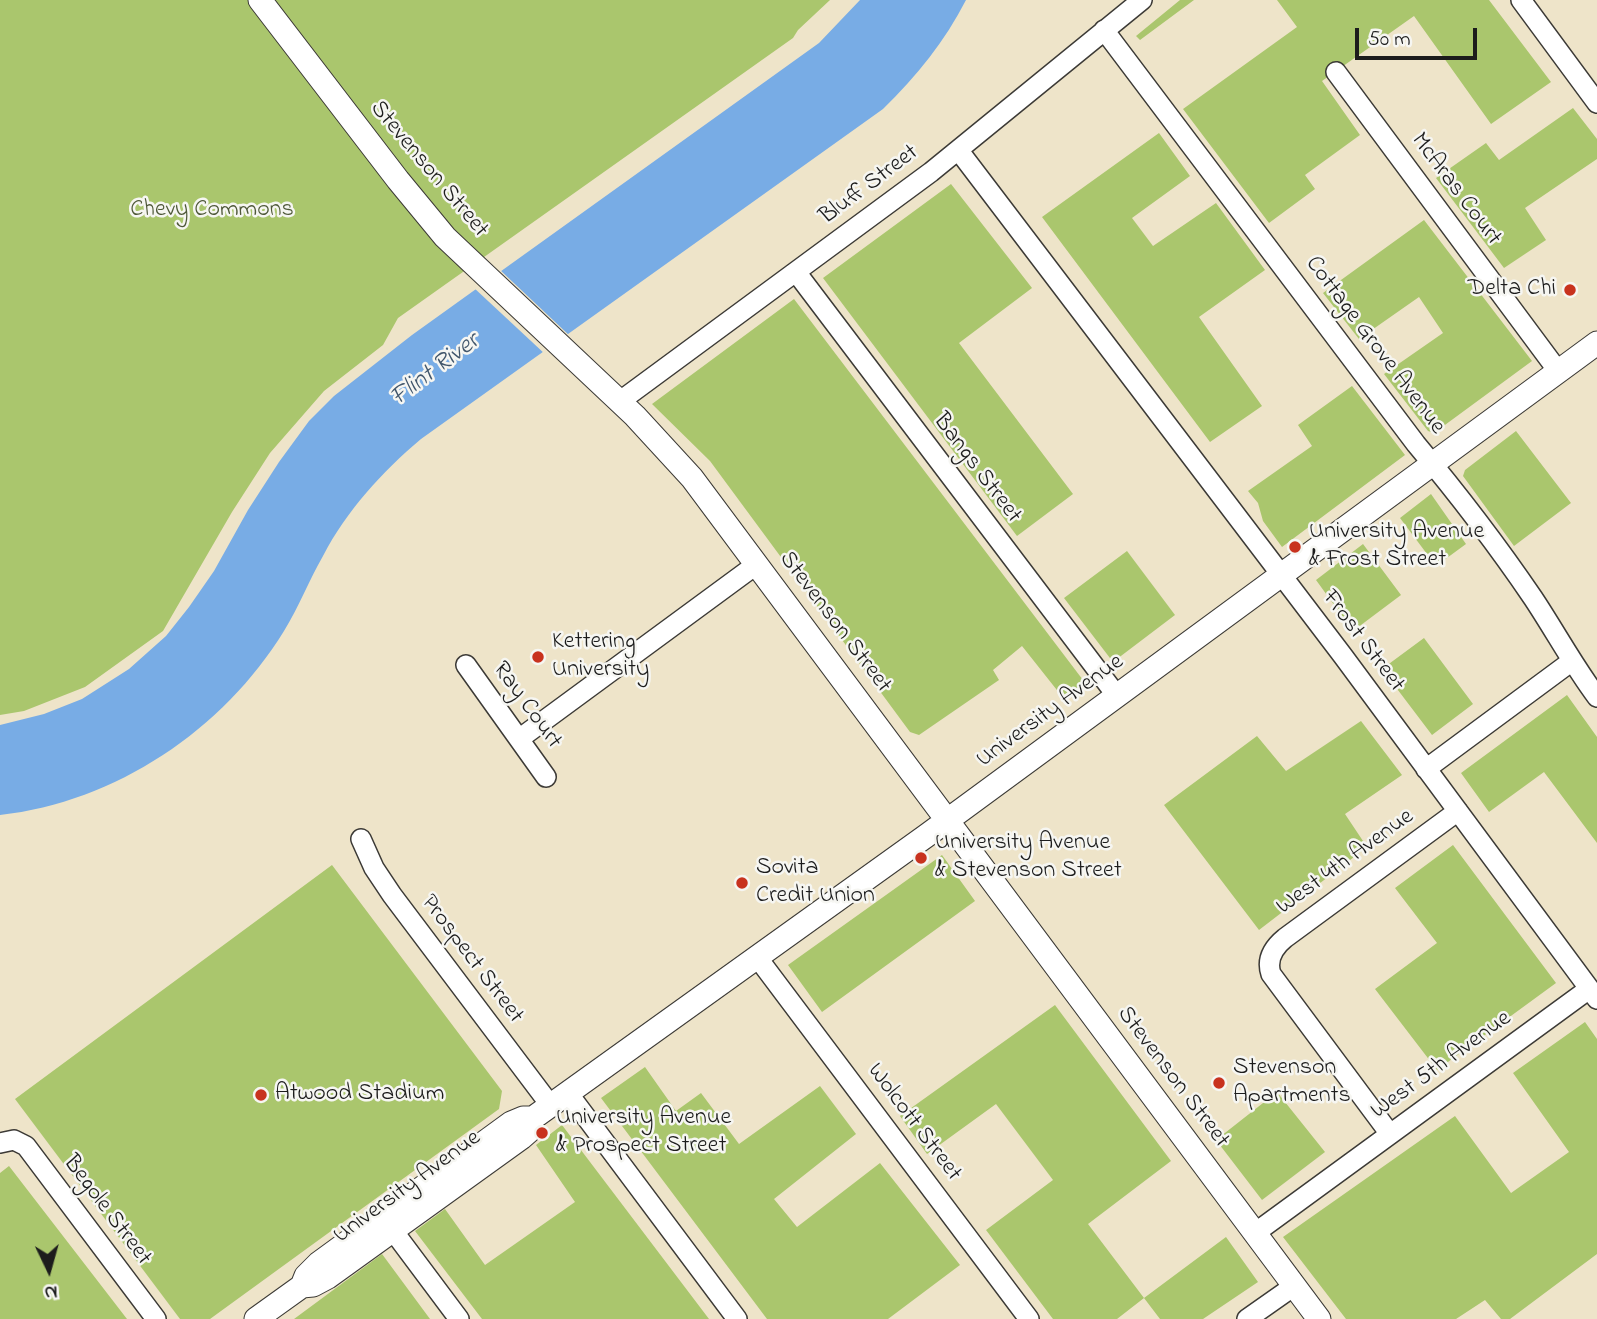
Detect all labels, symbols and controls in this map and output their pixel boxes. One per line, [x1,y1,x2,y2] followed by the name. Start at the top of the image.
[1359,14,1482,58] scale bar
[1368,25,1411,55] text: 50 m
[362,96,494,244] street label: Stevenson Street
[1403,128,1507,252] street label: McAras Court
[815,140,925,232] street label: Bluff Street
[130,197,294,225] park label: Chevy Commons
[1298,251,1450,441] street label: Cottage Grove Avenue
[1468,276,1556,304] place label: Delta Chi
[1562,282,1578,298] marker: Delta Chi
[385,327,487,415] water label: Flint River
[925,408,1027,530] street label: Bangs Street
[1309,519,1484,575] place label: University Avenue & Frost Street
[1287,539,1303,555] marker: University Avenue & Frost Street
[771,547,897,699] street label: Stevenson Street
[1314,585,1410,699] street label: Frost Street
[552,629,649,685] place label: Kettering University
[530,649,546,665] marker: Kettering University
[972,649,1130,775] street label: University Avenue
[485,657,567,755] street label: Ray Court
[1272,804,1420,922] street label: West 4th Avenue
[935,830,1122,886] place label: University Avenue & Stevenson Street
[913,850,929,866] marker: University Avenue & Stevenson Street
[756,855,875,911] place label: Sovita Credit Union
[734,875,750,891] marker: Sovita Credit Union
[413,890,529,1030] street label: Prospect Street
[1109,1002,1235,1154] street label: Stevenson Street
[1366,1005,1518,1127] street label: West 5th Avenue
[1233,1055,1351,1111] place label: Stevenson Apartments
[859,1058,967,1188] street label: Wolcott Street
[1211,1075,1227,1091] marker: Stevenson Apartments
[275,1081,444,1109] place label: Atwood Stadium
[253,1087,269,1103] marker: Atwood Stadium
[556,1105,731,1161] place label: University Avenue & Prospect Street
[329,1125,487,1251] street label: University Avenue
[534,1125,550,1141] marker: University Avenue & Prospect Street
[55,1150,157,1272] street label: Begole Street
[14,1235,84,1305] north arrow
[43,1277,58,1305] text: N

